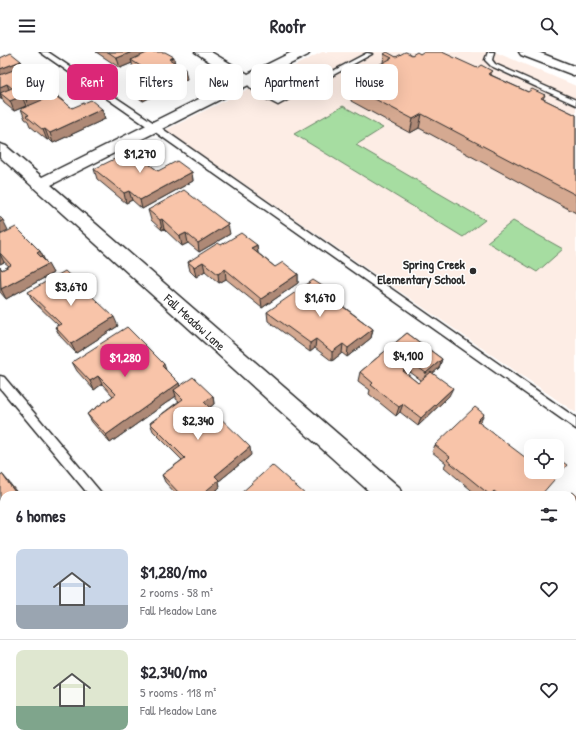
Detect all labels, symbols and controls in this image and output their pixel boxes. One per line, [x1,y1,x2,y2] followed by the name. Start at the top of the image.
[270,14,306,39] text: Roofr
[16,15,38,37] icon: menu
[538,15,560,37] icon: search
[12,64,59,100] chip: Buy
[67,64,118,100] chip: Rent
[126,64,187,100] chip: Filters
[195,64,243,100] chip: New
[251,64,333,100] chip: Apartment
[341,64,398,100] chip: House
[107,140,173,174] pin: $1,270
[124,144,156,162] text: $1,270
[377,255,466,289] place label: Spring Creek Elementary School
[468,266,478,276] marker: Spring Creek Elementary School
[38,273,104,307] pin: $3,670
[55,277,87,295] text: $3,670
[287,284,353,318] pin: $1,670
[304,288,336,306] text: $1,670
[160,289,230,354] street label: Fall Meadow Lane
[375,342,441,376] pin: $4,100
[92,344,158,378] pin: $1,280
[393,346,423,364] text: $4,100
[109,348,141,366] text: $1,280
[165,407,231,441] pin: $2,340
[182,411,214,429] text: $2,340
[524,439,564,479] map controls
[524,439,564,479] button: locate
[16,504,66,527] text: 6 homes
[538,504,560,526] icon: filters
[140,560,207,583] text: $1,280/mo
[48,565,96,613] icon: home
[538,578,560,600] icon: heart
[140,583,213,601] text: 2 rooms · 58 m²
[140,601,217,619] text: Fall Meadow Lane
[140,660,207,683] text: $2,340/mo
[48,666,96,714] icon: home
[538,679,560,701] icon: heart
[140,683,216,701] text: 5 rooms · 118 m²
[140,701,217,719] text: Fall Meadow Lane

